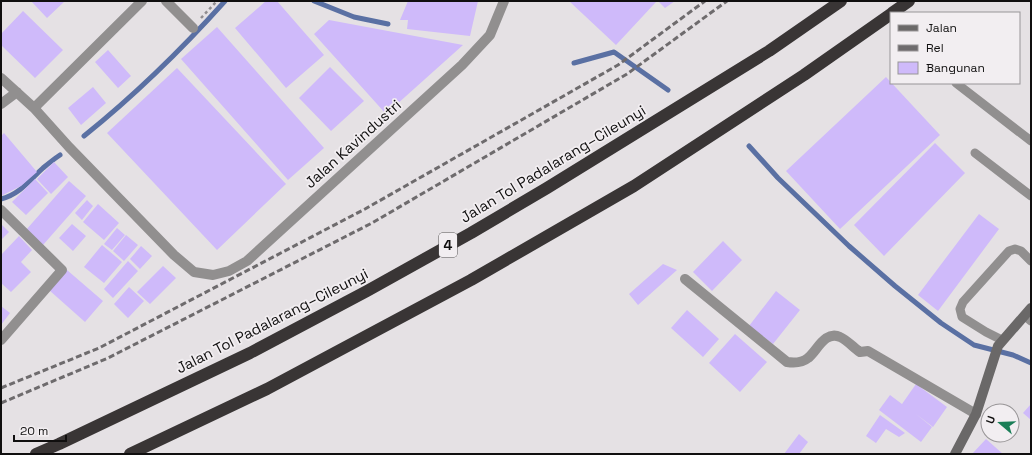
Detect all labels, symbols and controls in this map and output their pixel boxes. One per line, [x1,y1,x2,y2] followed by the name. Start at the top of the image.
[890,12,1020,84] legend
[926,20,957,36] text: Jalan
[926,40,944,56] text: Rel
[926,60,985,76] text: Bangunan
[300,95,405,192] street label: Jalan Kavindustri
[457,101,649,227] street label: Jalan Tol Padalarang–Cileunyi
[439,233,457,257] road number: 4
[173,264,371,377] street label: Jalan Tol Padalarang–Cileunyi
[980,403,1020,443] north arrow
[983,414,998,426] text: U
[14,417,66,443] scale bar
[20,423,48,439] text: 20 m

